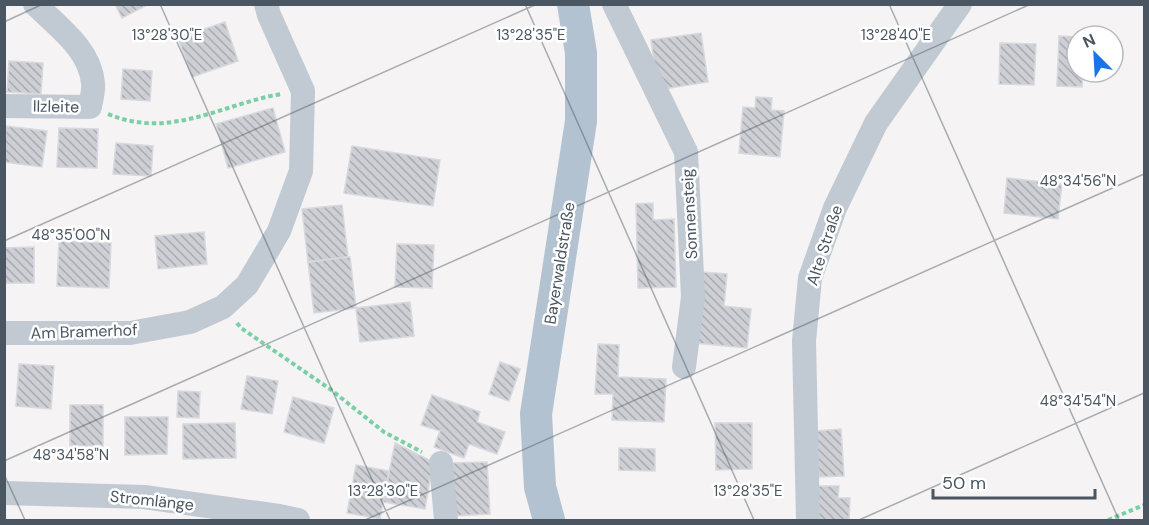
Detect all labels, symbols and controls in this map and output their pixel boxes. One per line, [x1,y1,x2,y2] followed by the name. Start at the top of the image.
[1065,24,1125,84] north arrow
[132,25,202,45] text: 13°28'30"E
[496,25,566,45] text: 13°28'35"E
[861,25,931,45] text: 13°28'40"E
[1080,29,1099,53] text: N
[33,96,79,117] street label: Ilzleite
[677,168,702,260] street label: Sonnensteig
[1040,171,1116,191] text: 48°34'56"N
[539,200,580,326] street label: Bayerwaldstraße
[802,202,847,288] street label: Alte Straße
[32,225,110,245] text: 48°35'00"N
[30,319,138,344] street label: Am Bramerhof
[1040,391,1116,411] text: 48°34'54"N
[33,445,109,465] text: 48°34'58"N
[933,462,1095,500] scale bar
[942,471,986,495] text: 50 m
[348,481,418,501] text: 13°28'30"E
[713,481,783,501] text: 13°28'35"E
[109,486,195,515] street label: Stromlänge

